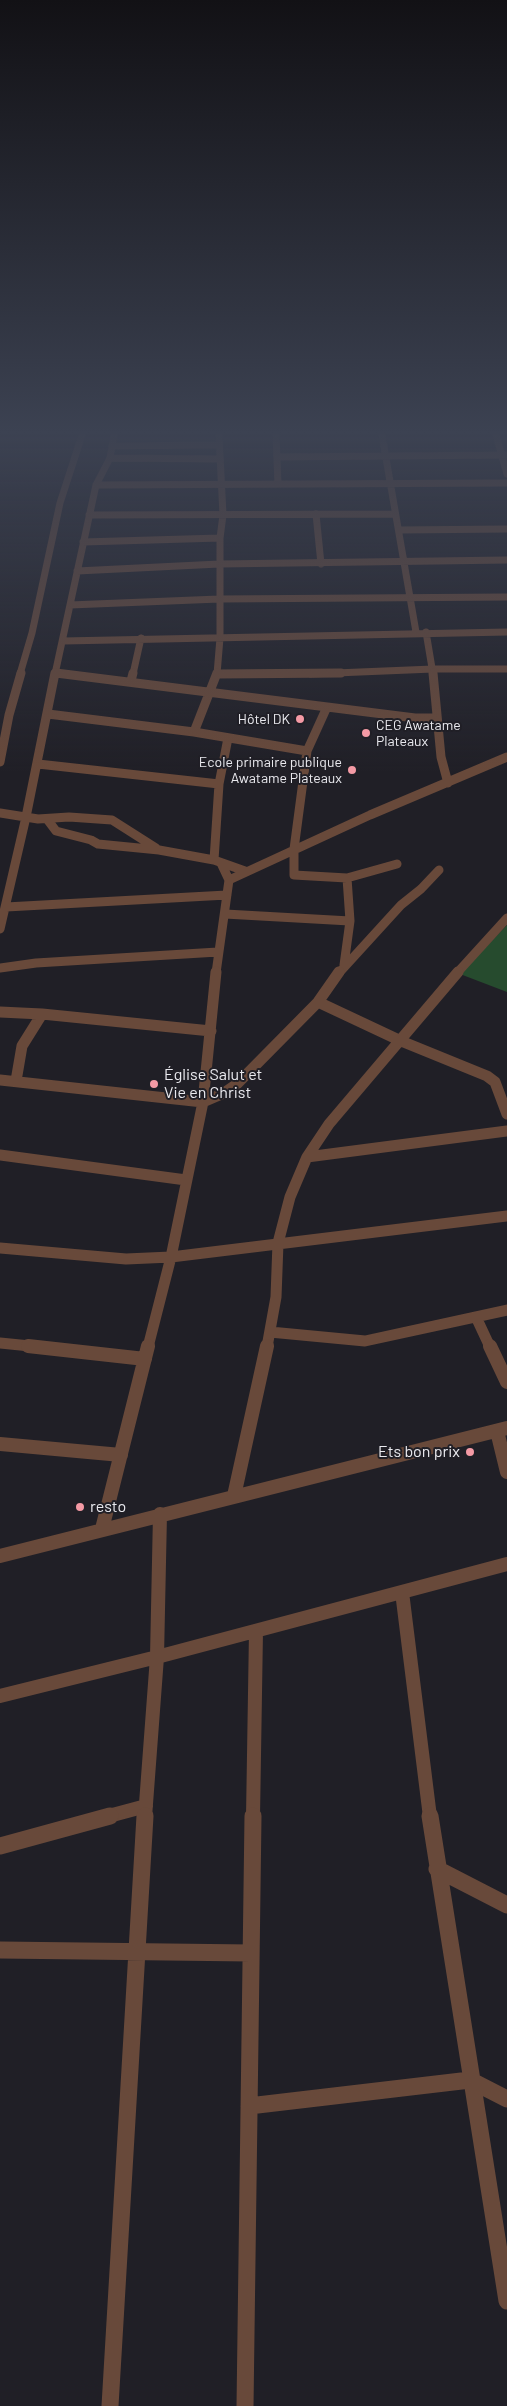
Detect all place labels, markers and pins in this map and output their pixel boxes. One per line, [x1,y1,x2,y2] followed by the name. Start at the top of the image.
[238,711,290,727] place label: Hôtel DK
[294,713,306,725] marker: Hôtel DK
[376,717,461,750] place label: CEG Awatame Plateaux
[360,727,372,739] marker: CEG Awatame Plateaux
[199,754,342,786] place label: Ecole primaire publique Awatame Plateaux
[346,764,358,776] marker: Ecole primaire publique Awatame Plateaux
[164,1065,262,1103] place label: Église Salut et Vie en Christ
[148,1078,160,1090] marker: Église Salut et Vie en Christ
[378,1442,460,1462] place label: Ets bon prix
[464,1446,476,1458] marker: Ets bon prix
[90,1497,126,1517] place label: resto
[74,1501,86,1513] marker: resto

